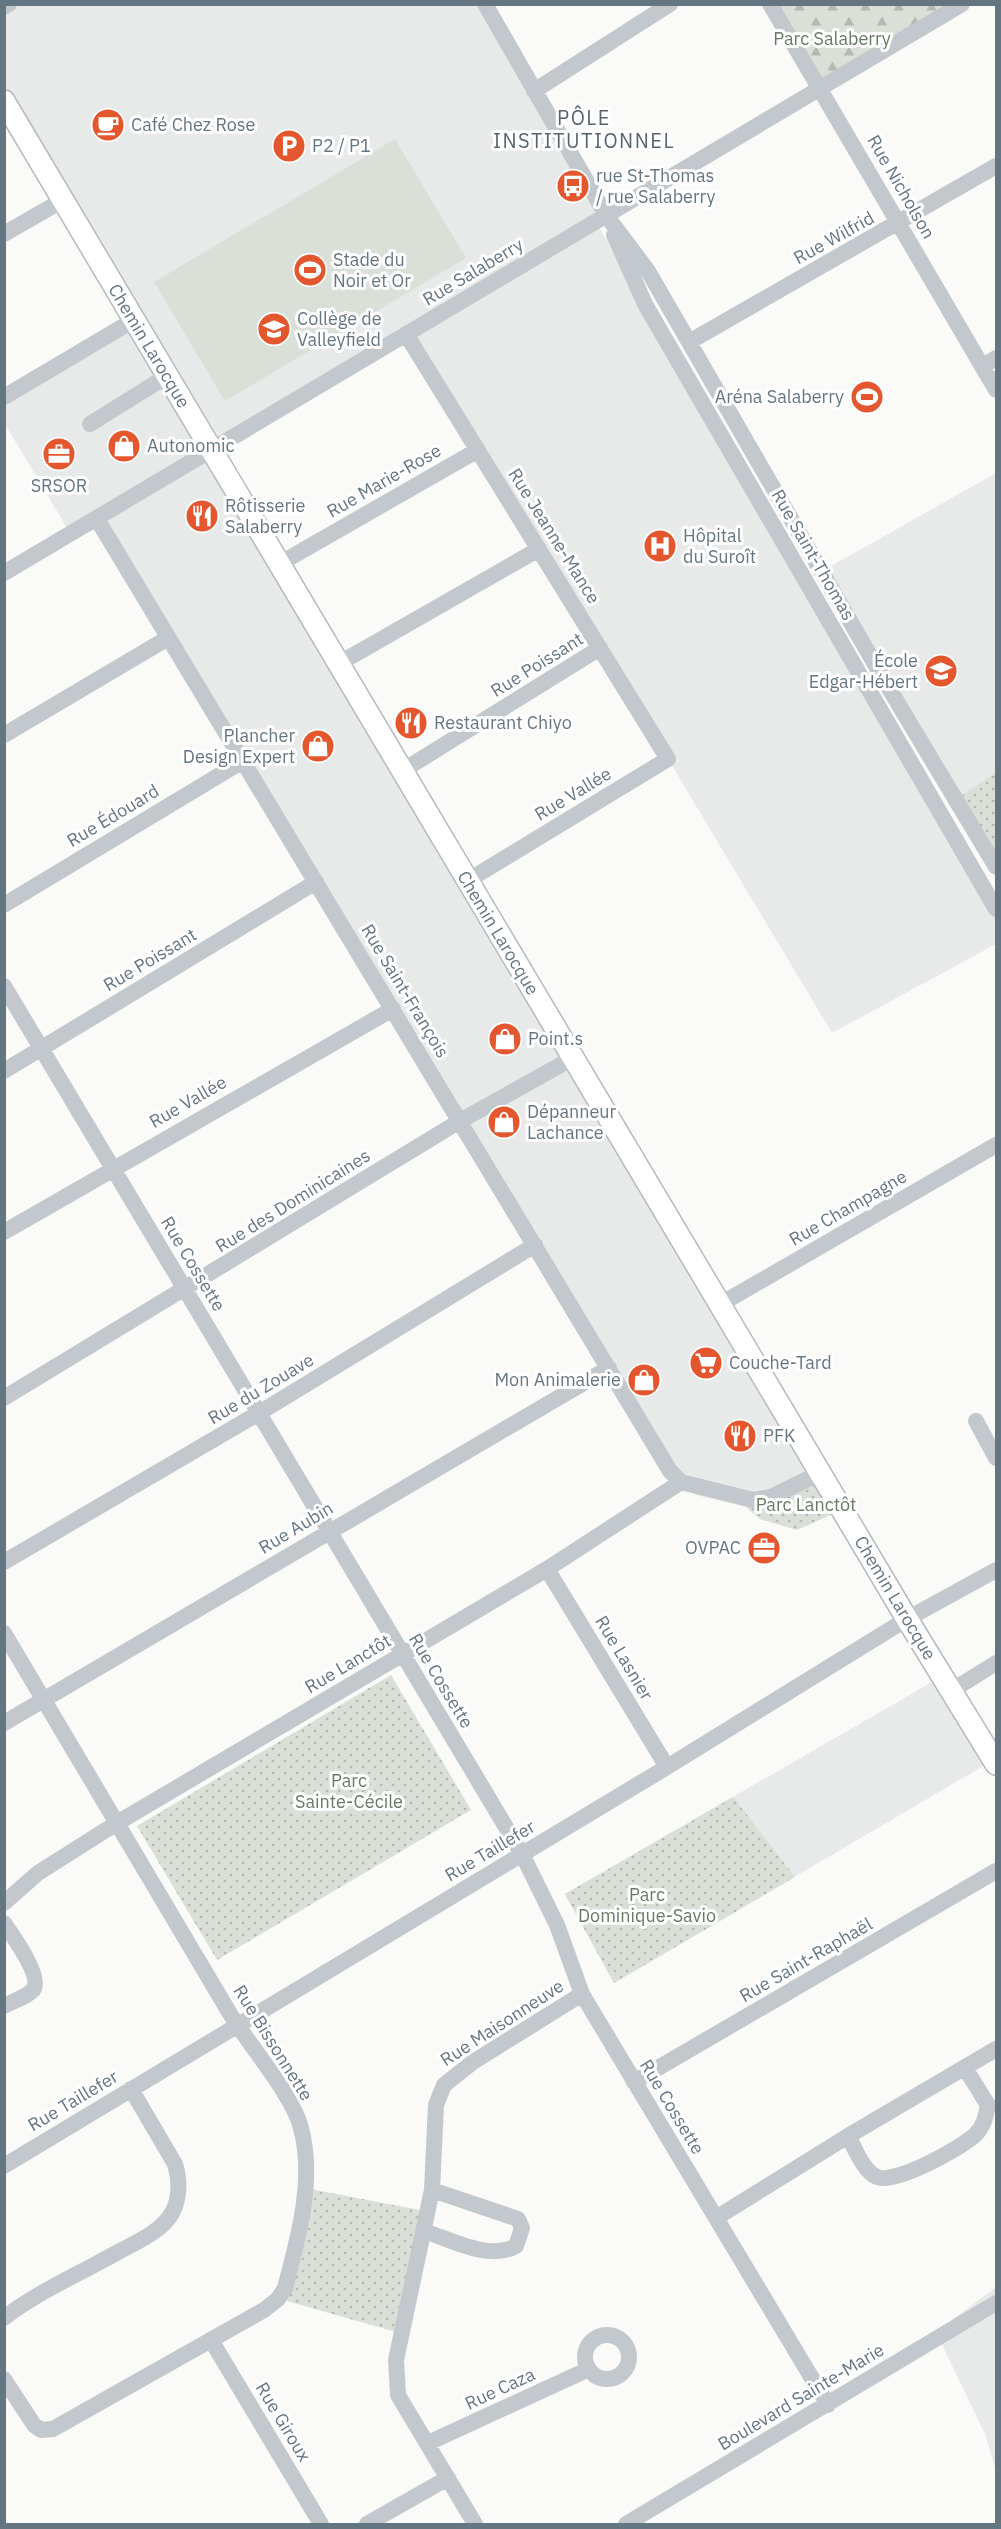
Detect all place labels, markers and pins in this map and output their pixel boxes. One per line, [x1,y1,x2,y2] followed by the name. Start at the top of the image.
[90,107,126,143] cafe icon: Café Chez Rose
[131,113,256,136] place label: Café Chez Rose
[271,128,307,164] parking icon: P2 / P1
[312,134,371,157] place label: P2 / P1
[596,164,715,208] place label: rue St-Thomas / rue Salaberry
[555,168,591,204] bus stop icon: rue St-Thomas / rue Salaberry
[333,248,411,292] place label: Stade du Noir et Or
[292,252,328,288] sports icon: Stade du Noir et Or
[297,307,382,351] place label: Collège de Valleyfield
[256,311,292,347] school or university icon: Collège de Valleyfield
[849,379,885,415] sports icon: Aréna Salaberry
[715,385,844,408] place label: Aréna Salaberry
[106,428,142,464] shop icon: Autonomic
[147,434,235,457] place label: Autonomic
[41,436,77,472] office icon: SRSOR
[31,474,87,497] place label: SRSOR
[225,494,306,538] place label: Rôtisserie Salaberry
[184,498,220,534] restaurant icon: Rôtisserie Salaberry
[683,524,756,568] place label: Hôpital du Suroît
[642,528,678,564] hospital icon: Hôpital du Suroît
[809,649,918,693] place label: École Edgar-Hébert
[923,653,959,689] school or university icon: École Edgar-Hébert
[393,705,429,741] restaurant icon: Restaurant Chiyo
[434,711,572,734] place label: Restaurant Chiyo
[183,724,295,768] place label: Plancher Design Expert
[300,728,336,764] shop icon: Plancher Design Expert
[487,1021,523,1057] shop icon: Point.s
[528,1027,583,1050] place label: Point.s
[527,1100,617,1144] place label: Dépanneur Lachance
[486,1104,522,1140] shop icon: Dépanneur Lachance
[688,1345,724,1381] supermarket icon: Couche-Tard
[729,1351,832,1374] place label: Couche-Tard
[626,1362,662,1398] shop icon: Mon Animalerie
[494,1368,621,1391] place label: Mon Animalerie
[722,1418,758,1454] restaurant icon: PFK
[763,1424,796,1447] place label: PFK
[746,1530,782,1566] office icon: OVPAC
[685,1536,741,1559] place label: OVPAC

